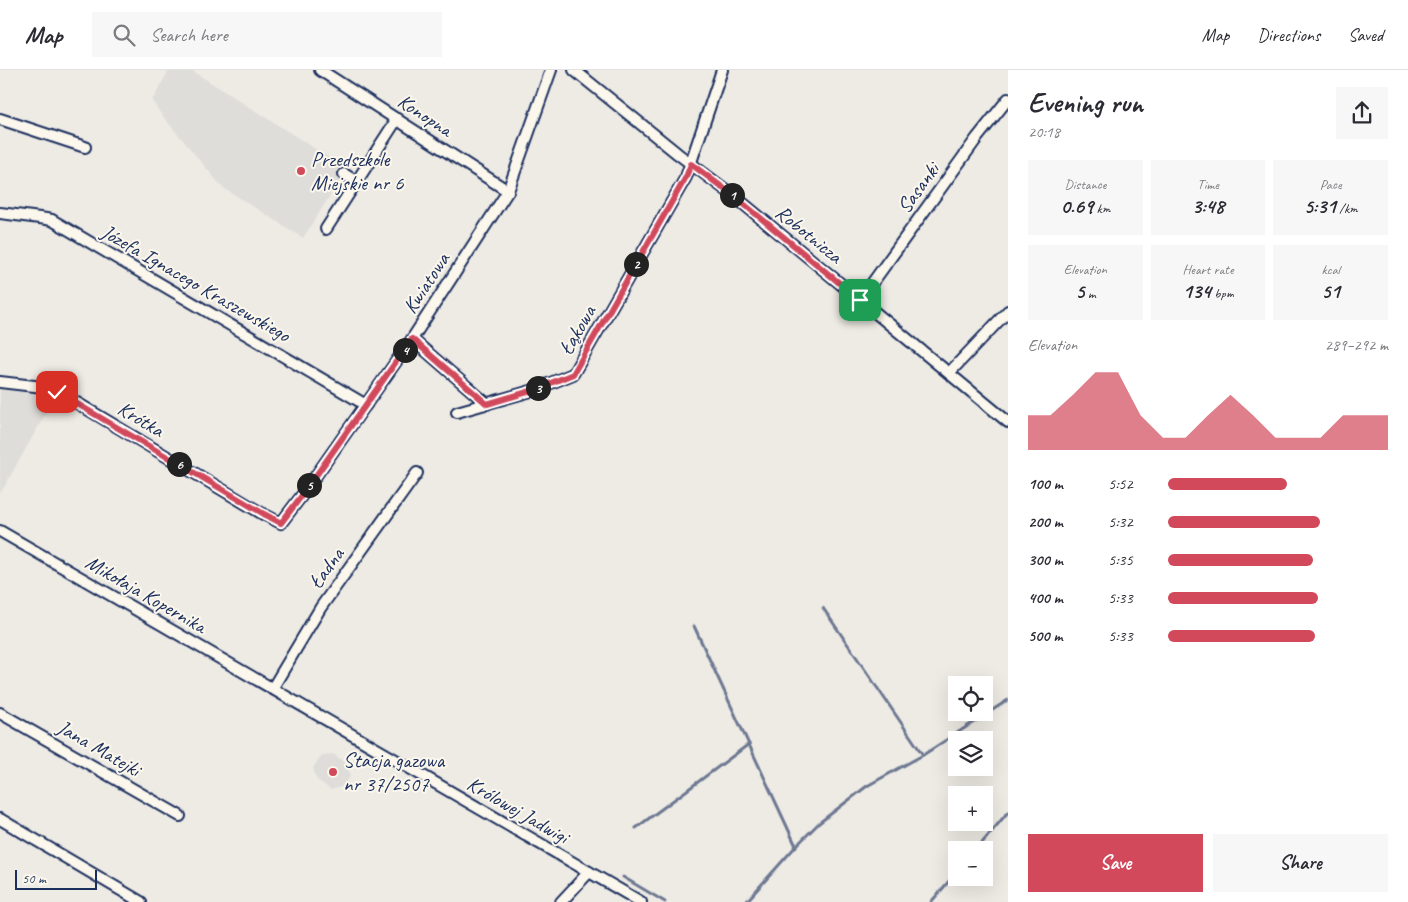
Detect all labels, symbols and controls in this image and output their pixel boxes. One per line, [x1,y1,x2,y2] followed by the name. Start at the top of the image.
[92,12,442,57] search box
[25,20,62,50] text: Map
[110,21,138,49] icon: search
[150,23,228,47] text: Search here
[1202,24,1229,46] text: Map
[1257,24,1320,46] text: Directions
[1348,24,1383,46] text: Saved
[1028,85,1143,120] text: Evening run
[1336,87,1388,139] button: share
[393,88,459,143] street label: Konopna
[1028,122,1060,142] text: 20:18
[311,146,404,196] place label: Przedszkole Miejskie nr 6
[891,155,947,218] street label: Sasanki
[295,165,307,177] marker: Przedszkole Miejskie nr 6
[1064,176,1106,193] text: Distance
[1197,176,1219,193] text: Time
[1320,176,1341,193] text: Pace
[720,182,744,208] pin: 1
[729,187,736,204] text: 1
[1060,193,1093,219] text: 0.69
[1192,193,1224,219] text: 3:48
[1304,193,1336,219] text: 5:31
[770,199,849,270] street label: Robotnicza
[1093,200,1110,217] text: km
[1336,200,1358,217] text: /km
[96,218,296,348] street label: Józefa Ignacego Kraszewskiego
[397,246,456,318] street label: Kwiatowa
[624,252,648,276] pin: 2
[633,256,640,273] text: 2
[1064,261,1107,278] text: Elevation
[1182,261,1234,278] text: Heart rate
[1321,261,1340,278] text: kcal
[1075,278,1084,304] text: 5
[1183,278,1211,304] text: 134
[1321,278,1340,304] text: 51
[839,279,881,321] pin
[1084,285,1096,302] text: m
[1211,285,1233,302] text: bpm
[846,286,874,314] icon: arrive
[553,299,602,359] street label: Łąkowa
[1028,335,1077,355] text: Elevation
[1325,335,1388,355] text: 289–292 m
[392,338,418,362] pin: 4
[402,342,409,359] text: 4
[36,371,78,413] pin
[526,376,550,400] pin: 3
[43,378,71,406] icon: check
[535,380,542,397] text: 3
[113,395,170,444] street label: Krótka
[166,452,192,476] pin: 6
[176,456,183,473] text: 6
[296,472,322,498] pin: 5
[1028,474,1063,494] text: 100 m
[1108,474,1133,494] text: 5:52
[306,477,313,494] text: 5
[1028,512,1063,532] text: 200 m
[1108,512,1133,532] text: 5:32
[302,541,350,594] street label: Ładna
[81,549,213,640] street label: Mikołaja Kopernika
[1028,550,1063,570] text: 300 m
[1108,550,1133,570] text: 5:35
[1028,588,1063,608] text: 400 m
[1108,588,1133,608] text: 5:33
[1028,626,1062,646] text: 500 m
[1108,626,1133,646] text: 5:33
[948,676,993,886] map controls
[948,676,993,721] button: locate
[52,713,148,784] street label: Jana Matejki
[948,731,993,776] button: layers
[343,747,446,797] place label: Stacja gazowa nr 37/2507
[327,766,339,778] marker: Stacja gazowa nr 37/2507
[463,771,576,851] street label: Królowej Jadwigi
[948,786,993,831] button: +
[1028,834,1203,892] button: Save
[1213,834,1388,892] button: Share
[948,841,993,886] button: −
[15,867,98,890] scale bar
[22,870,46,887] text: 50 m

